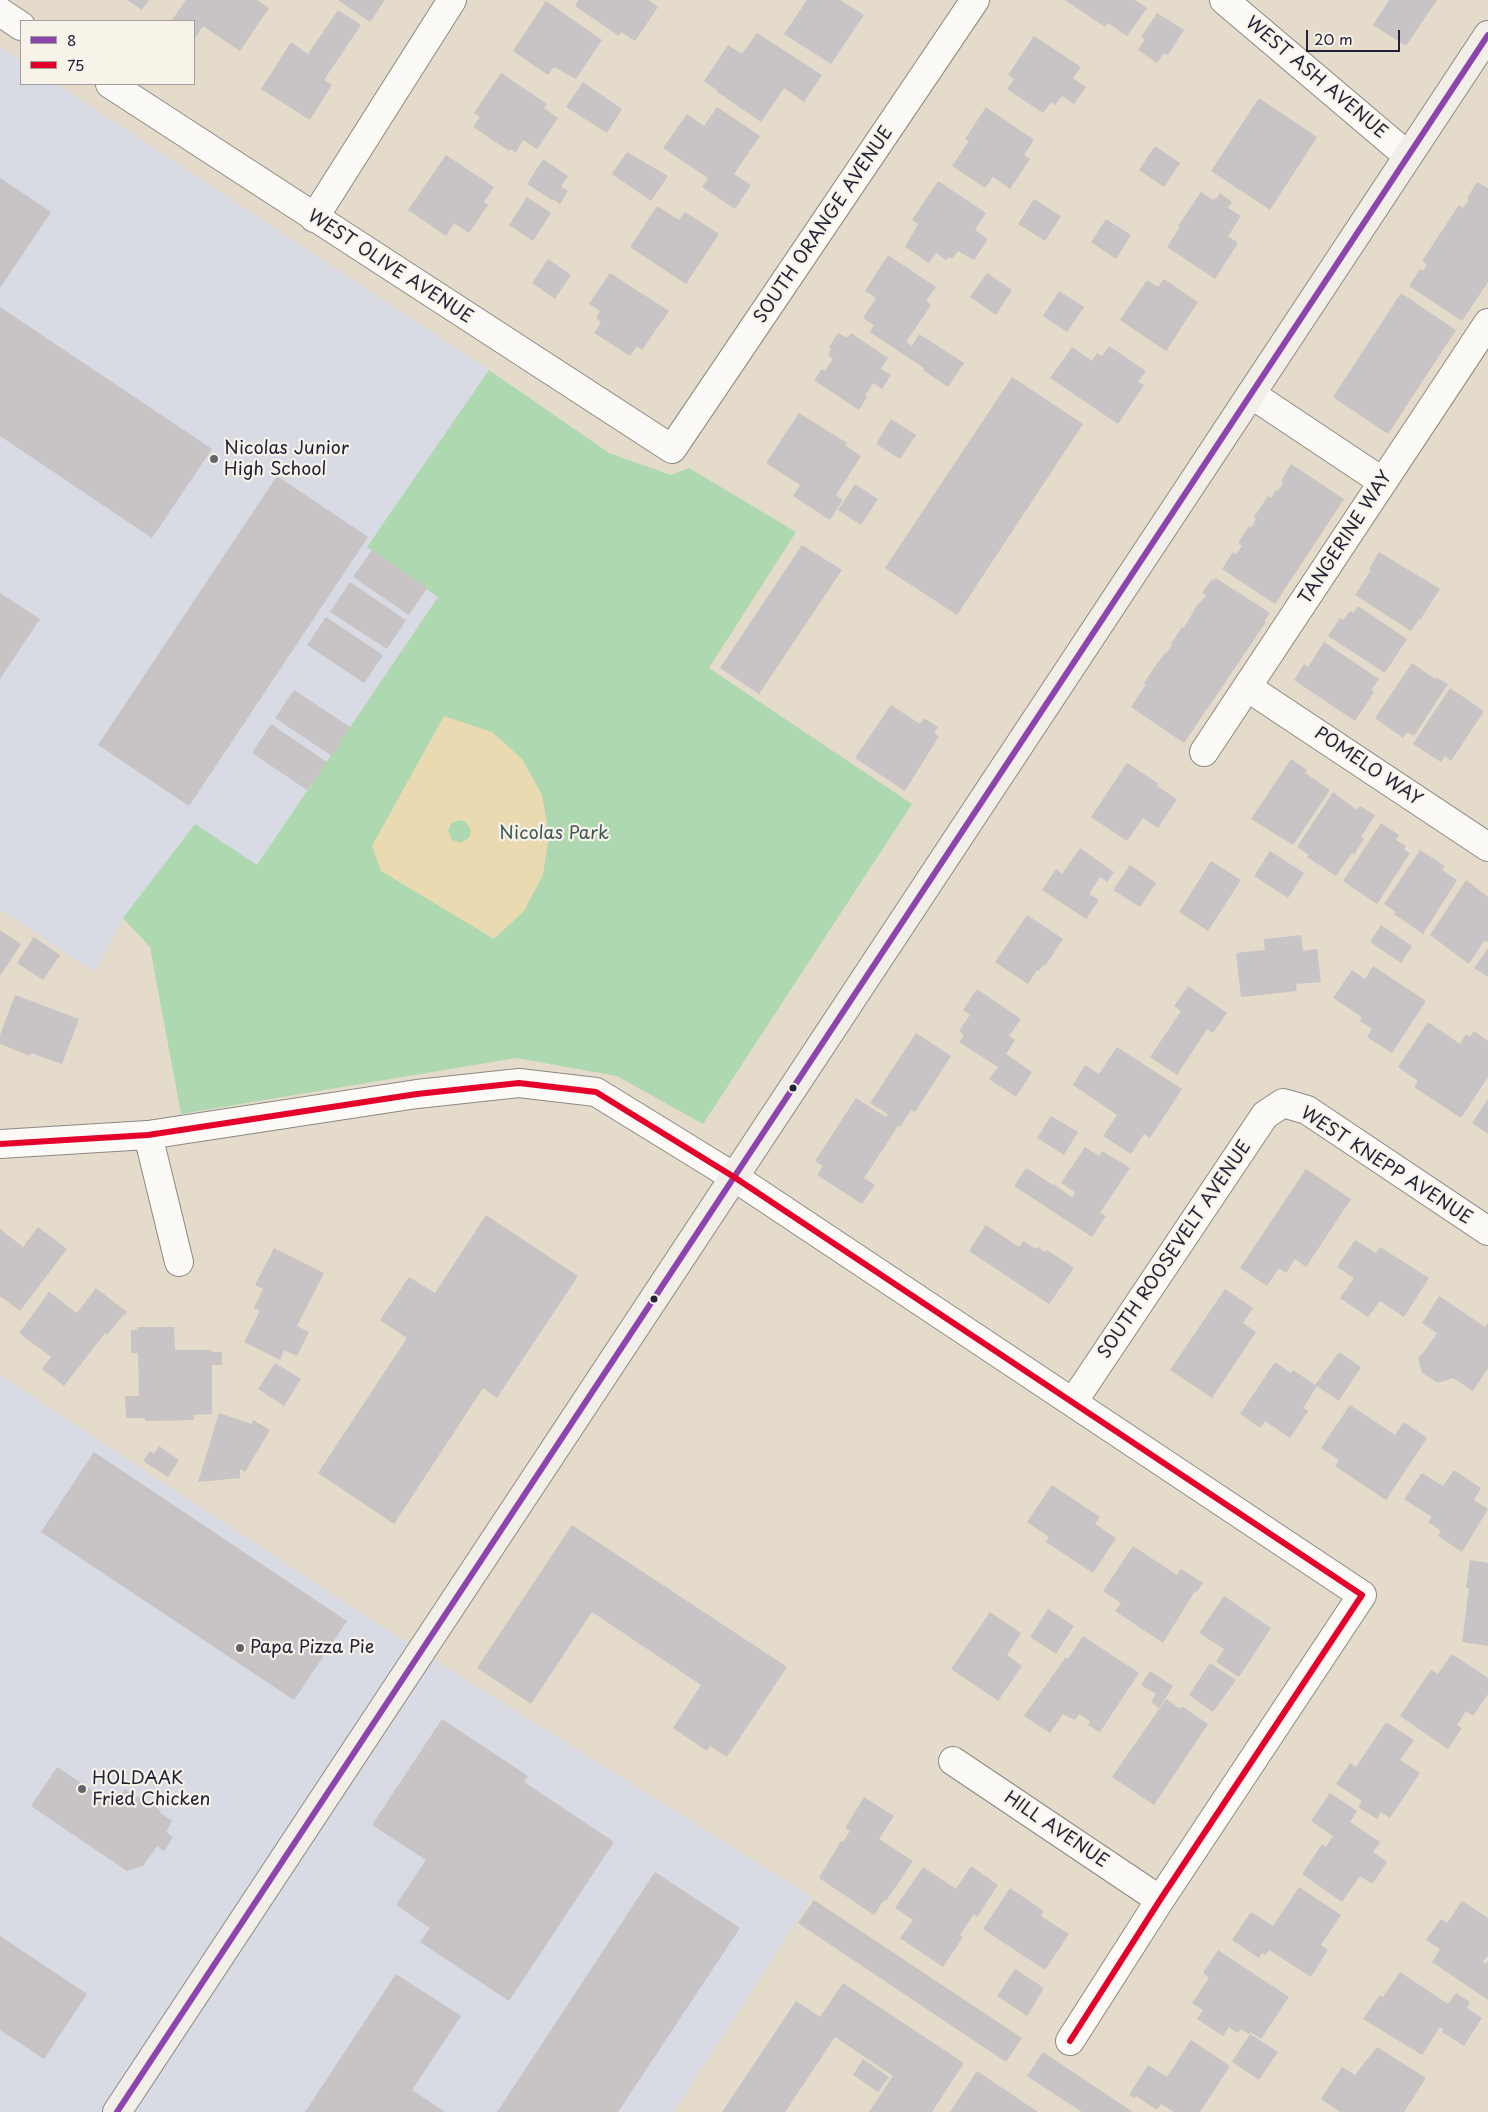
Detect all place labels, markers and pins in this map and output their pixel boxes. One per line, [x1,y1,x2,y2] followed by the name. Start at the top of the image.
[224,438,349,480] place label: Nicolas Junior High School
[208,453,220,465] marker: Nicolas Junior High School
[788,1083,798,1093] unlabelled marker
[649,1294,659,1304] unlabelled marker
[250,1637,374,1659] place label: Papa Pizza Pie
[234,1642,246,1654] marker: Papa Pizza Pie
[92,1768,210,1810] place label: HOLDAAK Fried Chicken
[76,1783,88,1795] marker: HOLDAAK Fried Chicken

